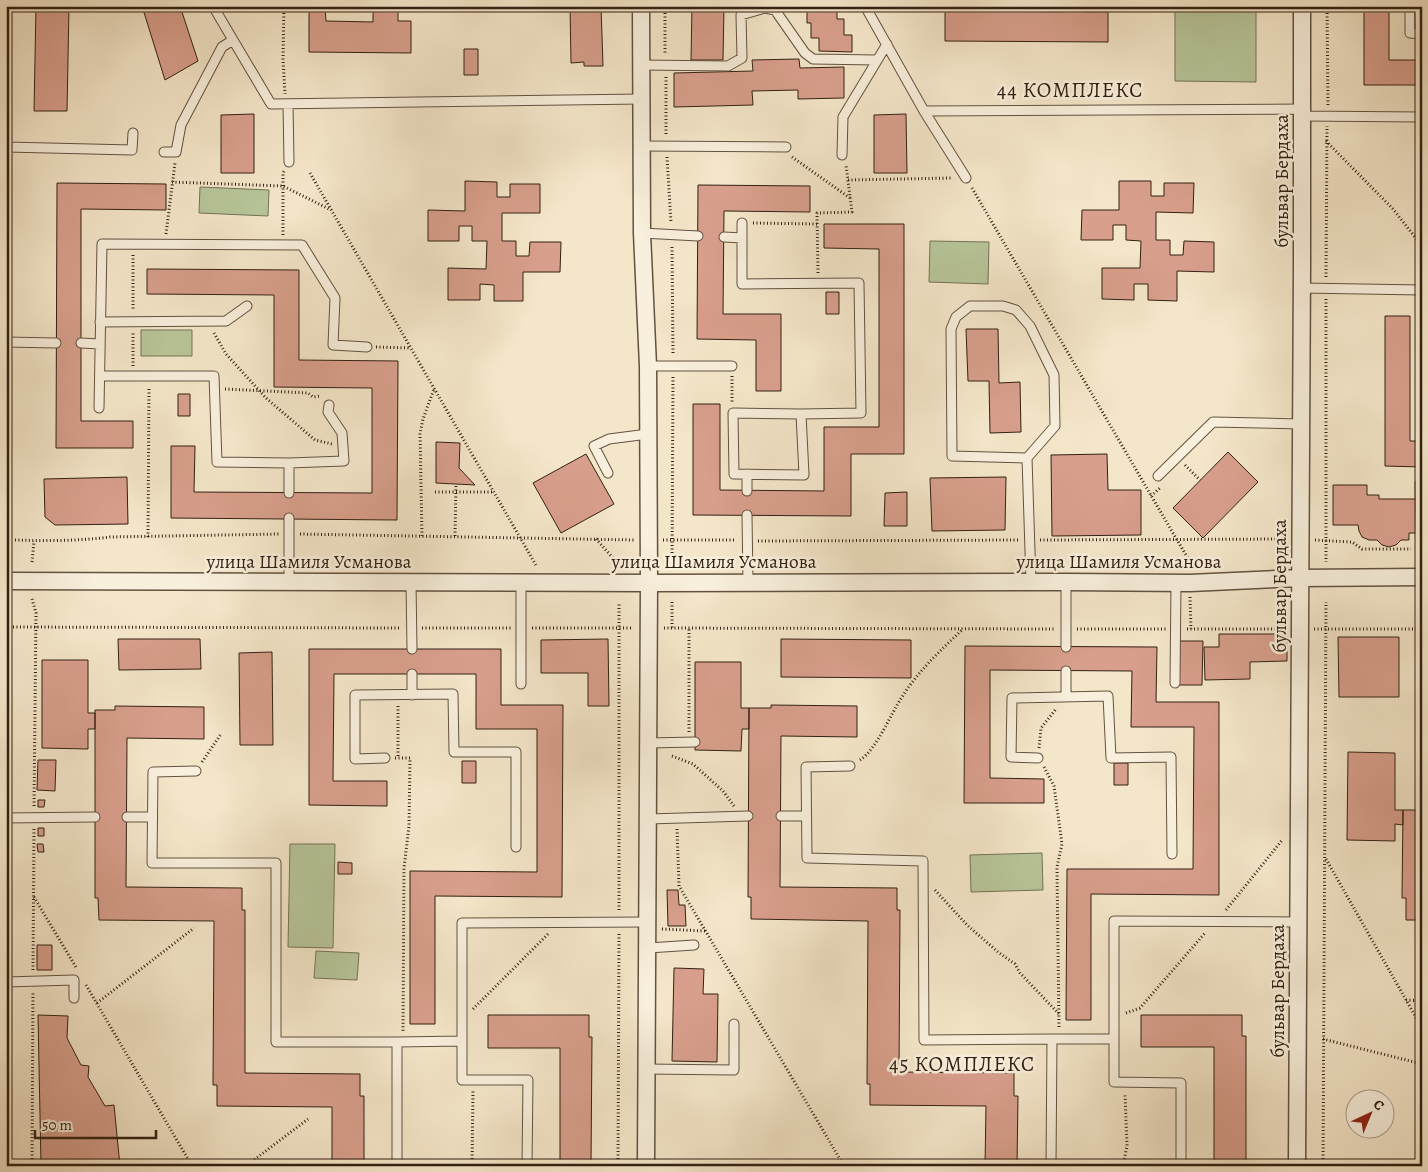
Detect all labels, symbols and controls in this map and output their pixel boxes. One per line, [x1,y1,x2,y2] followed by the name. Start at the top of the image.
[997,76,1143,104] district label: 44 КОМПЛЕКС
[1269,114,1295,248] street label: бульвар Бердаха
[1267,519,1293,653] street label: бульвар Бердаха
[206,549,412,575] street label: улица Шамиля Усманова
[611,549,817,575] street label: улица Шамиля Усманова
[1016,549,1222,575] street label: улица Шамиля Усманова
[1265,924,1291,1058] street label: бульвар Бердаха
[889,1050,1035,1078] district label: 45 КОМПЛЕКС
[1346,1090,1396,1140] north arrow
[1369,1095,1389,1115] text: С
[35,1107,156,1139] scale bar
[42,1115,72,1135] text: 50 m

